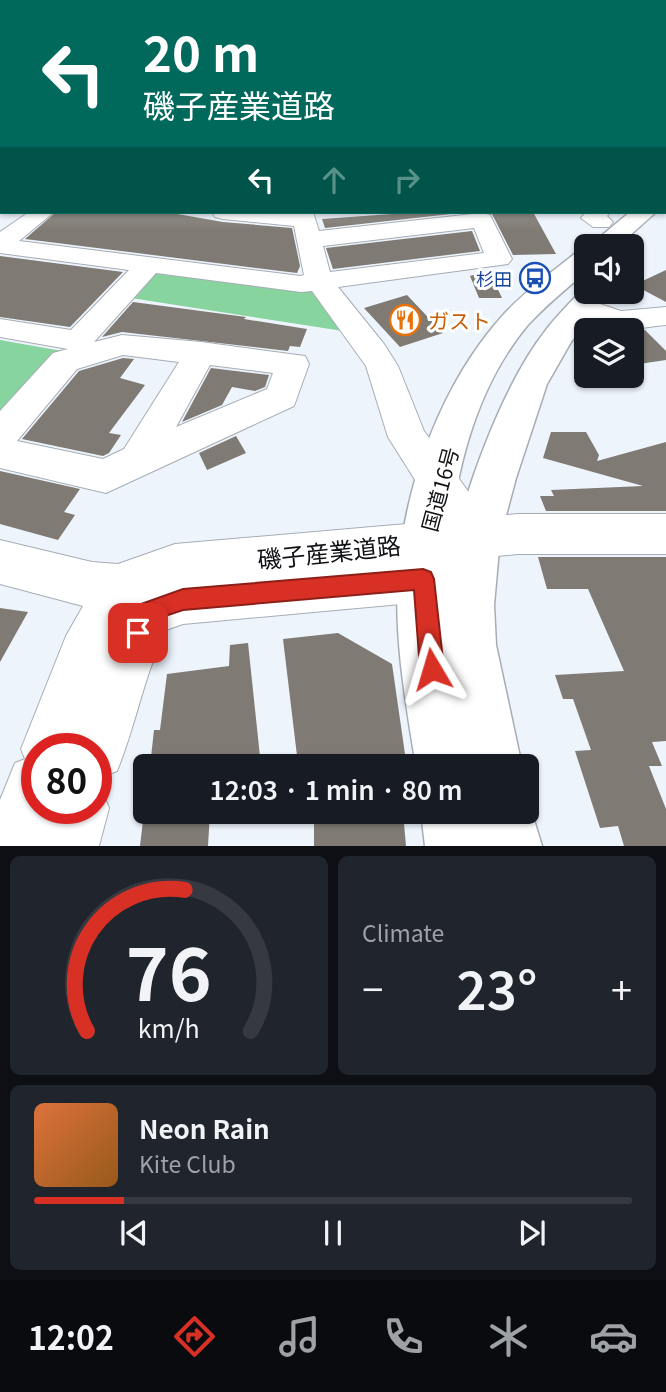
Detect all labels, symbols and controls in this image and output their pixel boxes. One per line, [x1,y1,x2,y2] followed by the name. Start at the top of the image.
[143,15,259,86] text: 20 m
[28,28,119,119] icon: left
[143,81,335,127] text: 磯子産業道路
[242,161,280,199] icon: left
[315,161,353,199] icon: ahead
[388,161,426,199] icon: right
[574,234,644,388] map controls
[574,234,644,304] button: sound
[518,261,552,295] bus stop icon: 杉田
[476,265,512,291] place label: 杉田
[388,303,422,337] restaurant icon: ガスト
[428,305,491,335] place label: ガスト
[574,318,644,388] button: layers
[413,443,465,535] street label: 国道16号
[256,526,402,576] street label: 磯子産業道路
[108,603,168,663] pin
[119,614,157,652] icon: arrive
[395,632,469,706] position arrow
[21,733,112,824] speed limit sign: 80
[210,770,462,807] text: 12:03 · 1 min · 80 m
[362,915,444,949] text: Climate
[126,918,212,1023] text: 76
[457,950,537,1025] text: 23°
[362,960,383,1015] text: −
[611,960,632,1015] text: +
[138,1009,200,1045] text: km/h
[139,1109,270,1146] text: Neon Rain
[139,1146,236,1180] text: Kite Club
[115,1214,153,1252] icon: previous
[314,1214,352,1252] icon: pause
[513,1214,551,1252] icon: next
[170,1312,219,1361] icon: directions
[275,1312,324,1361] icon: music
[379,1312,428,1361] icon: phone
[484,1312,533,1361] icon: climate
[589,1312,638,1361] icon: car
[28,1313,114,1359] text: 12:02

